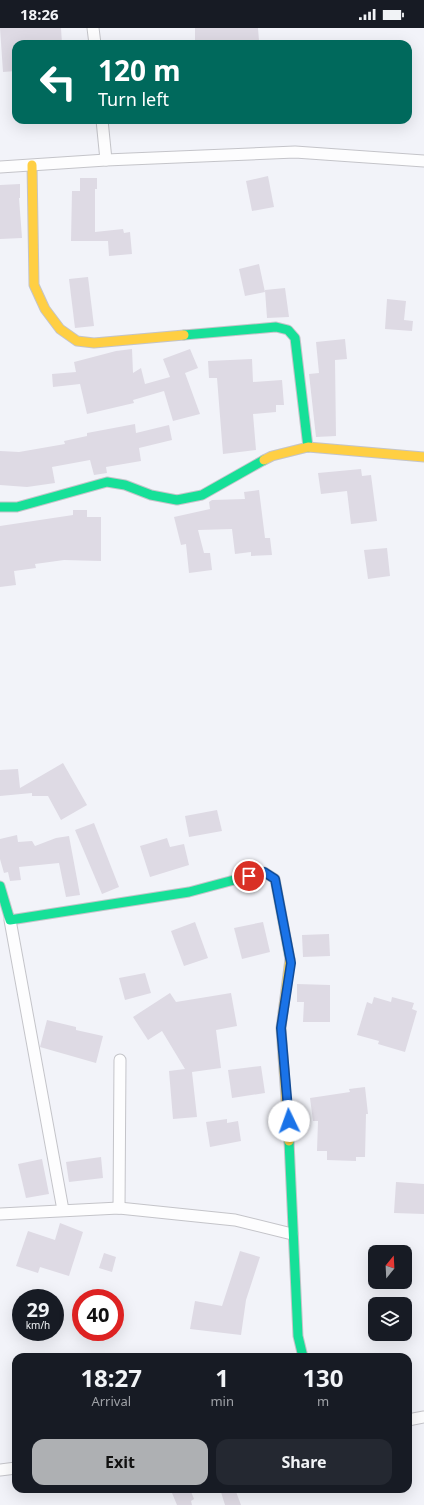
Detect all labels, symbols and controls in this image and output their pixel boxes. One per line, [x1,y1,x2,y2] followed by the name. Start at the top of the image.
[20,4,59,24] text: 18:26
[98,51,181,89] text: 120 m
[32,56,84,108] icon: left
[98,87,169,111] text: Turn left
[232,859,266,893] pin
[238,865,260,887] icon: arrive
[268,1100,310,1142] position arrow
[368,1245,412,1289] north arrow
[368,1245,412,1341] map controls
[72,1289,124,1341] speed limit sign: 40
[27,1296,49,1323] text: 29
[368,1297,412,1341] button: layers
[26,1318,50,1332] text: km/h
[80,1361,142,1394] text: 18:27
[215,1361,229,1394] text: 1
[302,1361,344,1394] text: 130
[91,1392,131,1410] text: Arrival
[210,1392,234,1410] text: min
[317,1392,329,1410] text: m
[32,1439,208,1485] button: Exit
[216,1439,392,1485] button: Share

